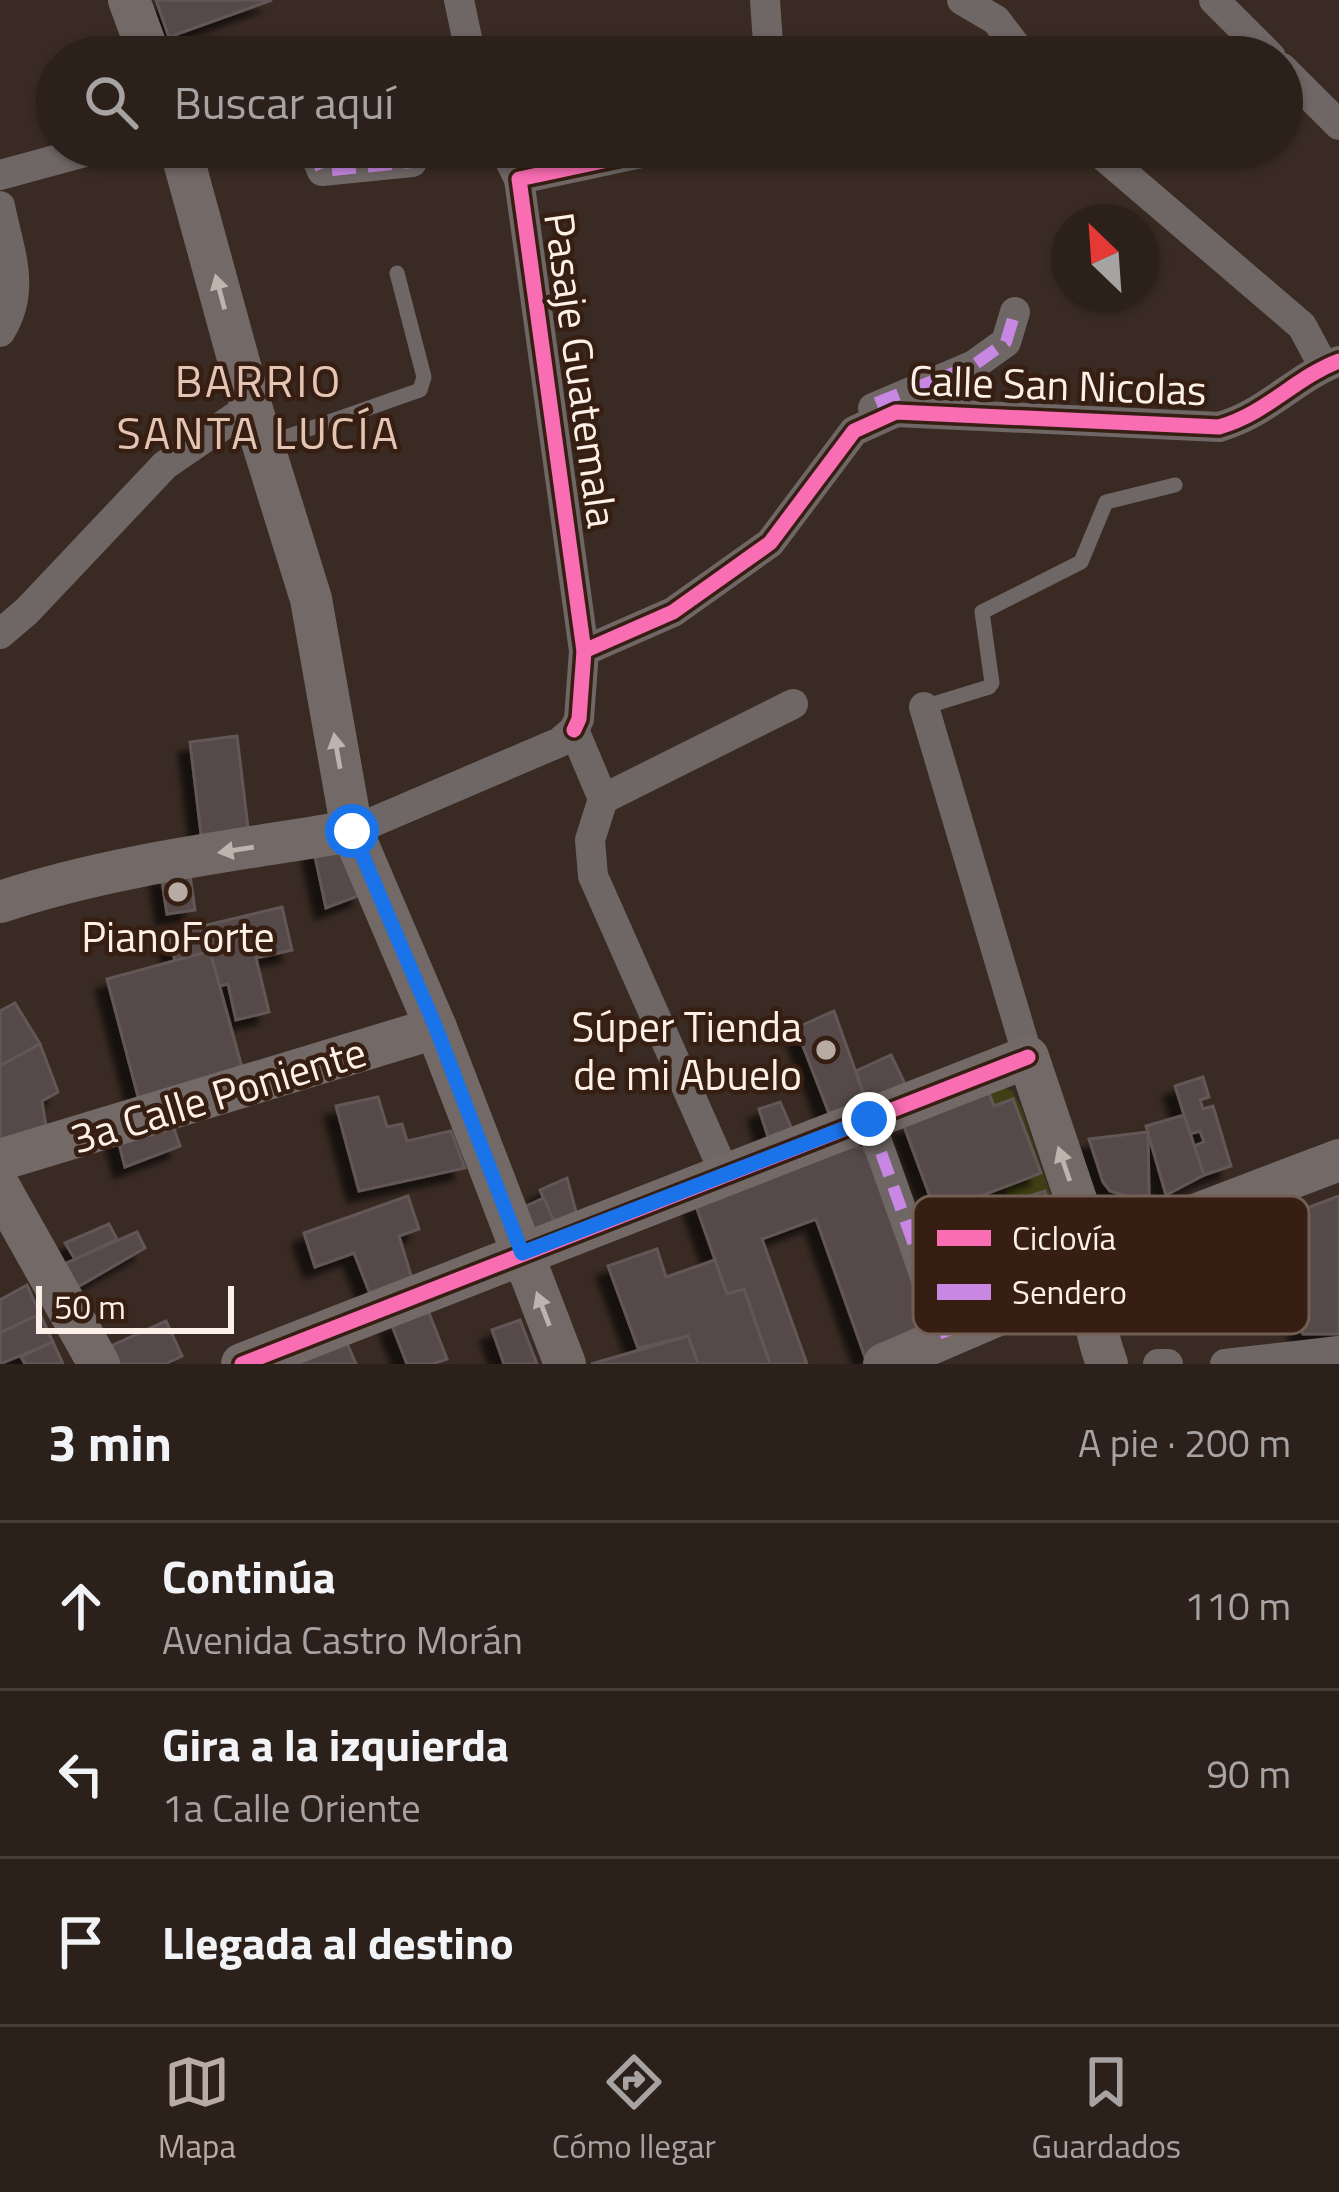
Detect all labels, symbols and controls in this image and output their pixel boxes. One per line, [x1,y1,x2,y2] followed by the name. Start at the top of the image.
[36,36,1303,168] search box
[174,68,394,136] text: Buscar aquí
[78,69,144,135] icon: search
[1051,204,1159,312] north arrow
[528,208,636,532] street label: Pasaje Guatemala
[210,273,228,310] one-way arrow
[117,346,401,466] district label: BARRIO SANTA LUCÍA
[908,347,1208,421] street label: Calle San Nicolas
[328,731,346,769] one-way arrow
[325,804,379,858] route start
[217,842,255,860] one-way arrow
[165,879,191,905] marker: PianoForte
[81,904,275,968] place label: PianoForte
[572,994,802,1106] place label: Súper Tienda de mi Abuelo
[62,1019,374,1169] street label: 3a Calle Poniente
[813,1037,839,1063] marker: Súper Tienda de mi Abuelo
[842,1092,896,1146] route end
[1054,1146,1072,1182] one-way arrow
[913,1196,1309,1334] legend
[1012,1213,1116,1263] text: Ciclovía
[1012,1267,1127,1317] text: Sendero
[36,1280,234,1333] scale bar
[54,1282,126,1332] text: 50 m
[533,1290,552,1326] one-way arrow
[48,1403,172,1481] text: 3 min
[1078,1413,1291,1472] text: A pie · 200 m
[162,1542,336,1610] text: Continúa
[48,1573,114,1639] icon: ahead
[1184,1576,1291,1635] text: 110 m
[162,1610,523,1669] text: Avenida Castro Morán
[162,1710,509,1778] text: Gira a la izquierda
[48,1741,114,1807] icon: left
[1206,1744,1291,1803] text: 90 m
[162,1778,421,1837] text: 1a Calle Oriente
[162,1908,514,1976] text: Llegada al destino
[48,1909,114,1975] icon: arrive
[158,2049,236,2171] tab: Mapa
[552,2049,716,2171] tab: Cómo llegar
[1032,2049,1181,2171] tab: Guardados

